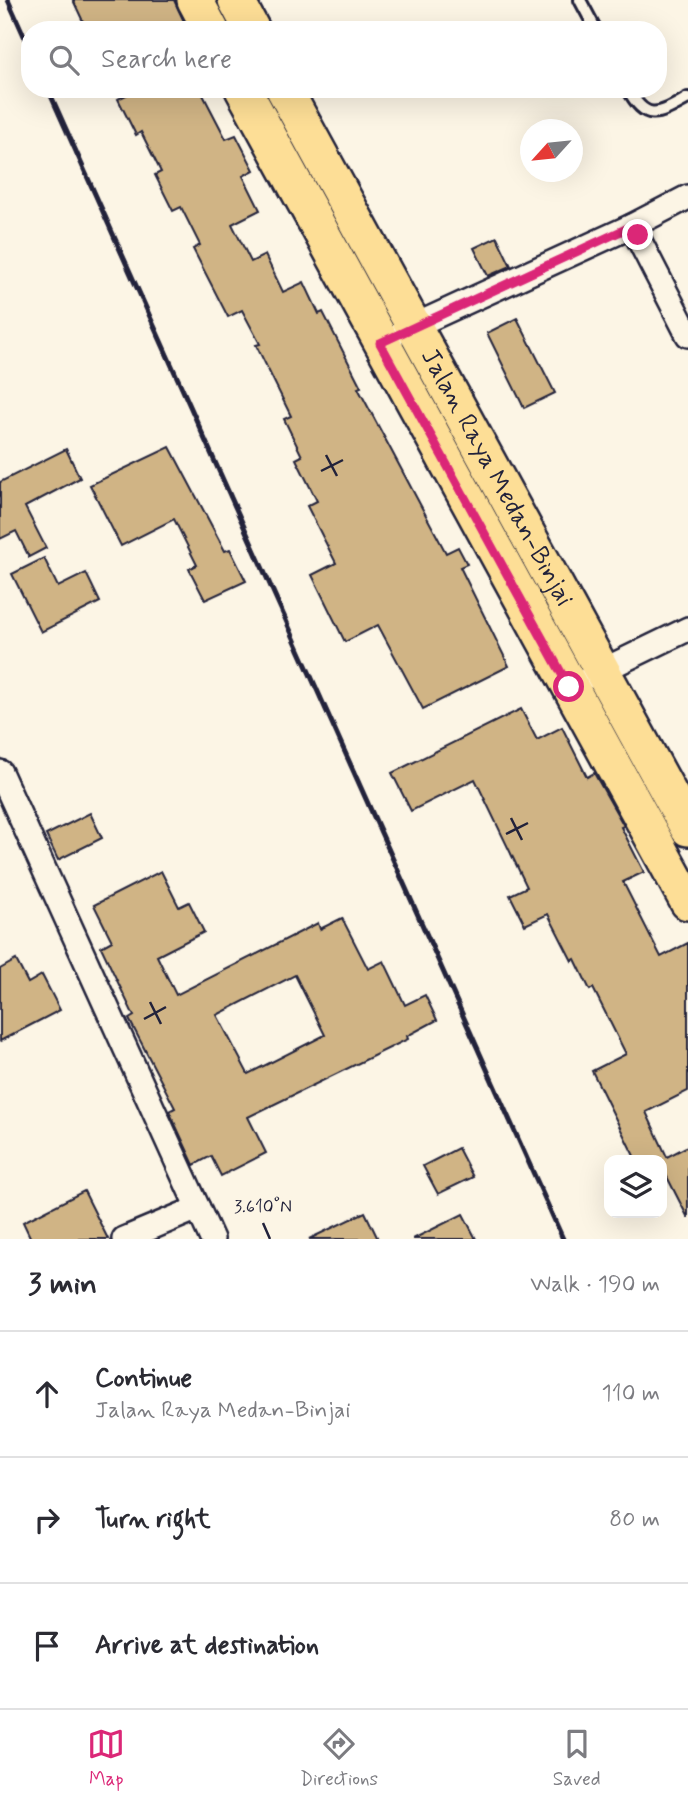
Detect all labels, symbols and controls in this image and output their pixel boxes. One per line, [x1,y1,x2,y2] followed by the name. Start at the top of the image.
[21,21,667,98] search box
[45,41,83,79] icon: search
[101,43,232,77] text: Search here
[520,119,583,182] north arrow
[622,219,653,250] route end
[412,343,581,613] street label: Jalan Raya Medan-Binjai
[553,671,584,702] route start
[604,1155,667,1218] map controls
[604,1155,667,1218] button: layers
[234,1195,292,1219] text: 3.610°N
[28,1265,97,1304] text: 3 min
[530,1270,660,1300] text: Walk · 190 m
[95,1362,192,1396] text: Continue
[28,1375,66,1413] icon: ahead
[601,1379,660,1409] text: 110 m
[95,1396,350,1426] text: Jalan Raya Medan-Binjai
[28,1501,66,1539] icon: right
[95,1503,211,1537] text: Turn right
[609,1505,660,1535] text: 80 m
[28,1627,66,1665] icon: arrive
[95,1629,319,1663] text: Arrive at destination
[87,1725,125,1792] tab: Map
[300,1725,378,1792] tab: Directions
[553,1725,601,1792] tab: Saved

